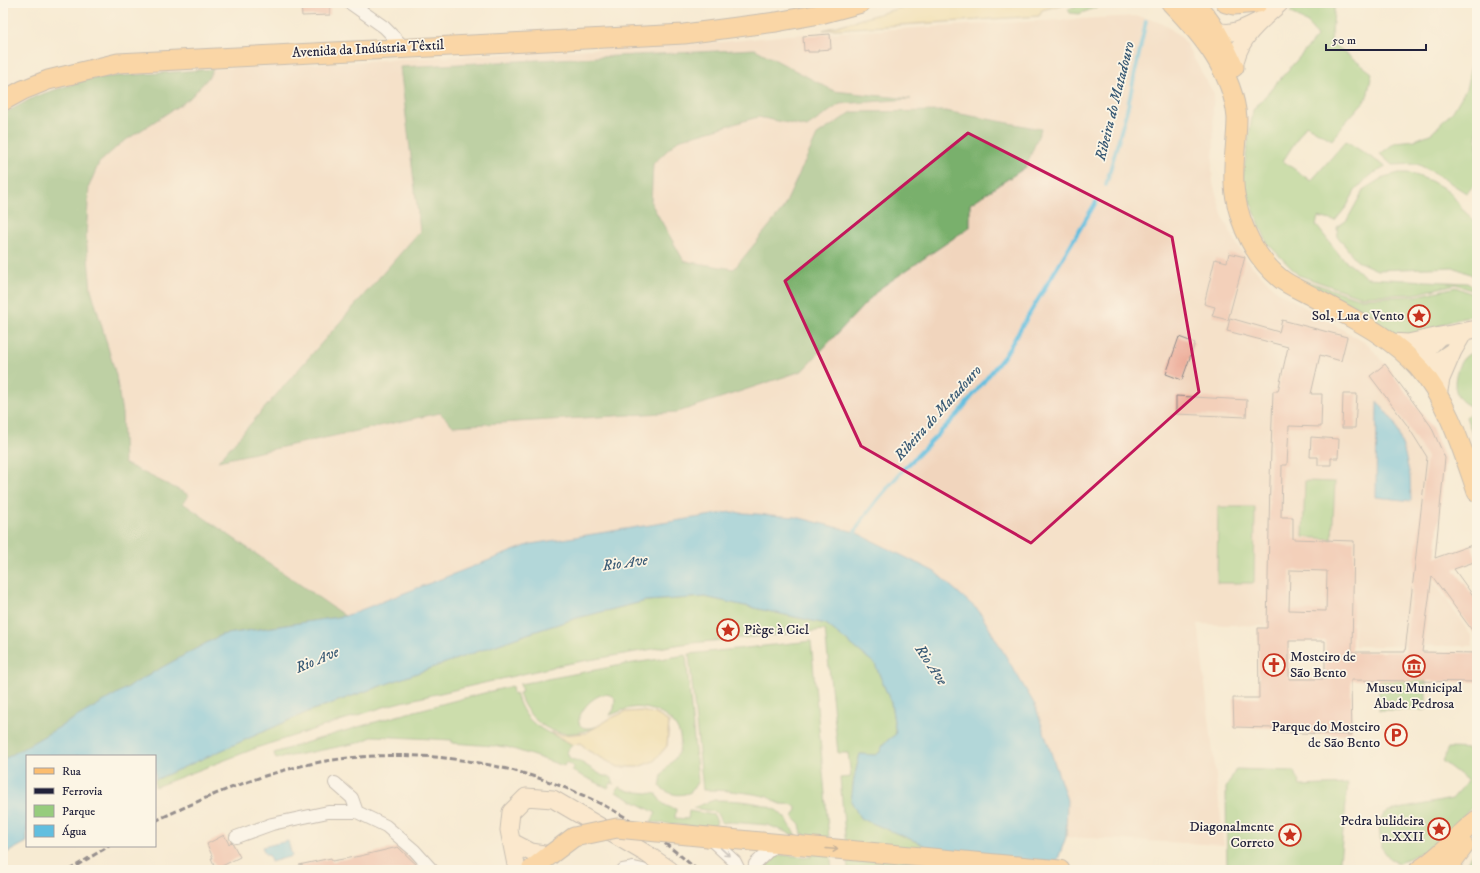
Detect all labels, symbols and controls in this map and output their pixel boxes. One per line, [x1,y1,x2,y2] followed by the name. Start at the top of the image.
[1326,26,1426,52] scale bar
[1332,33,1356,48] text: 50 m
[291,36,445,62] street label: Avenida da Indústria Têxtil
[1091,39,1139,164] water label: Ribeira do Matadouro
[1406,303,1432,329] place icon: Sol, Lua e Vento
[1312,307,1404,325] place label: Sol, Lua e Vento
[889,361,986,465] water label: Ribeira do Matadouro
[600,550,650,576] water label: Rio Ave
[715,617,741,643] place icon: Piège à Ciel
[744,621,810,639] place label: Piège à Ciel
[910,640,952,690] water label: Rio Ave
[292,642,342,678] water label: Rio Ave
[1290,648,1356,682] place label: Mosteiro de São Bento
[1261,652,1287,678] church icon: Mosteiro de São Bento
[1401,653,1427,679] museum icon: Museu Municipal Abade Pedrosa
[1366,679,1463,713] place label: Museu Municipal Abade Pedrosa
[1272,718,1380,752] place label: Parque do Mosteiro de São Bento
[1383,722,1409,748] parking icon: Parque do Mosteiro de São Bento
[26,755,156,847] legend
[62,764,82,779] text: Rua
[62,784,103,799] text: Ferrovia
[62,804,95,819] text: Parque
[1340,812,1424,846] place label: Pedra bulideira n.XXII
[1426,816,1452,842] place icon: Pedra bulideira n.XXII
[1189,818,1274,852] place label: Diagonalmente Correto
[1277,822,1303,848] place icon: Diagonalmente Correto
[62,824,87,839] text: Água
[825,845,838,852] one-way arrow
[720,848,730,857] one-way arrow

